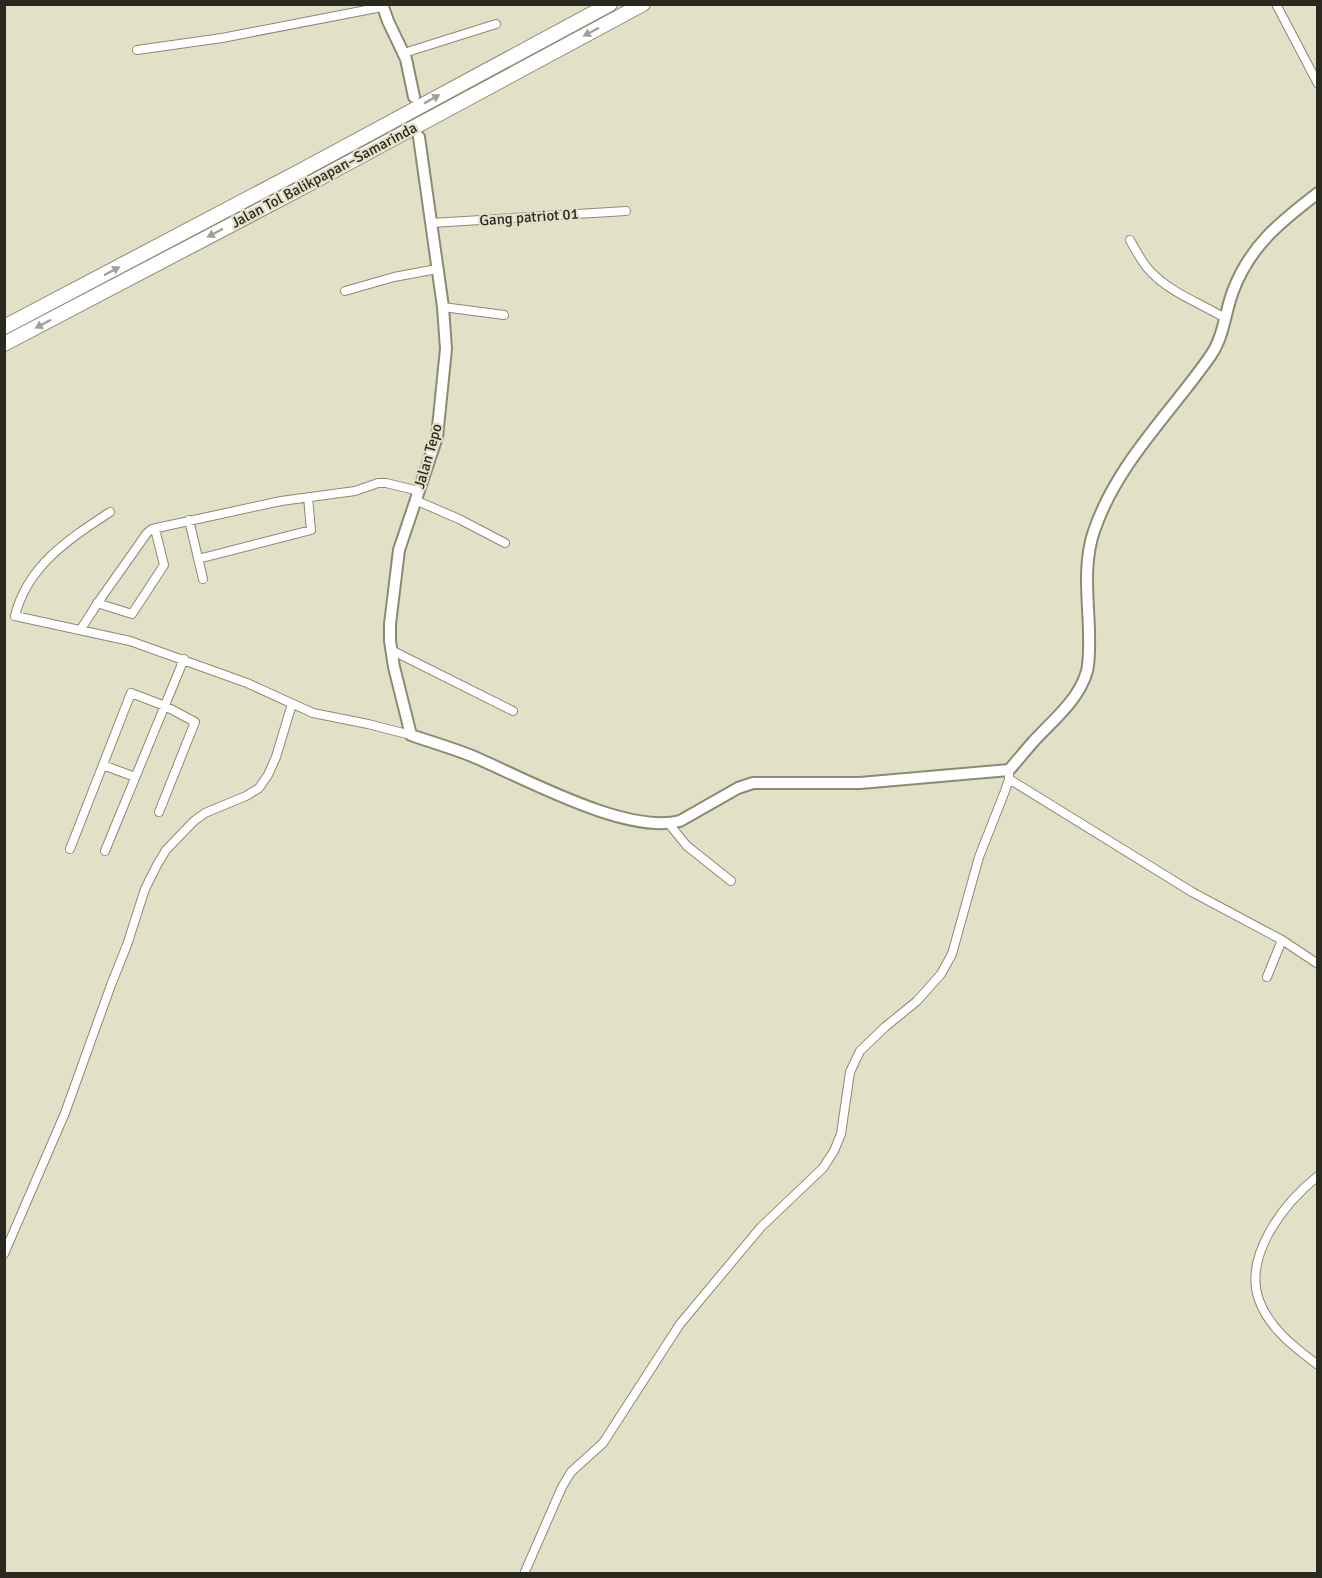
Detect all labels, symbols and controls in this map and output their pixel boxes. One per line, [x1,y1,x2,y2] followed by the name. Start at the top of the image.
[582,27,599,37] one-way arrow
[424,94,441,104] one-way arrow
[228,118,420,232] street label: Jalan Tol Balikpapan–Samarinda
[479,205,579,229] street label: Gang patriot 01
[207,228,224,238] one-way arrow
[103,266,121,276] one-way arrow
[34,319,51,329] one-way arrow
[410,421,446,491] street label: Jalan Tepo

